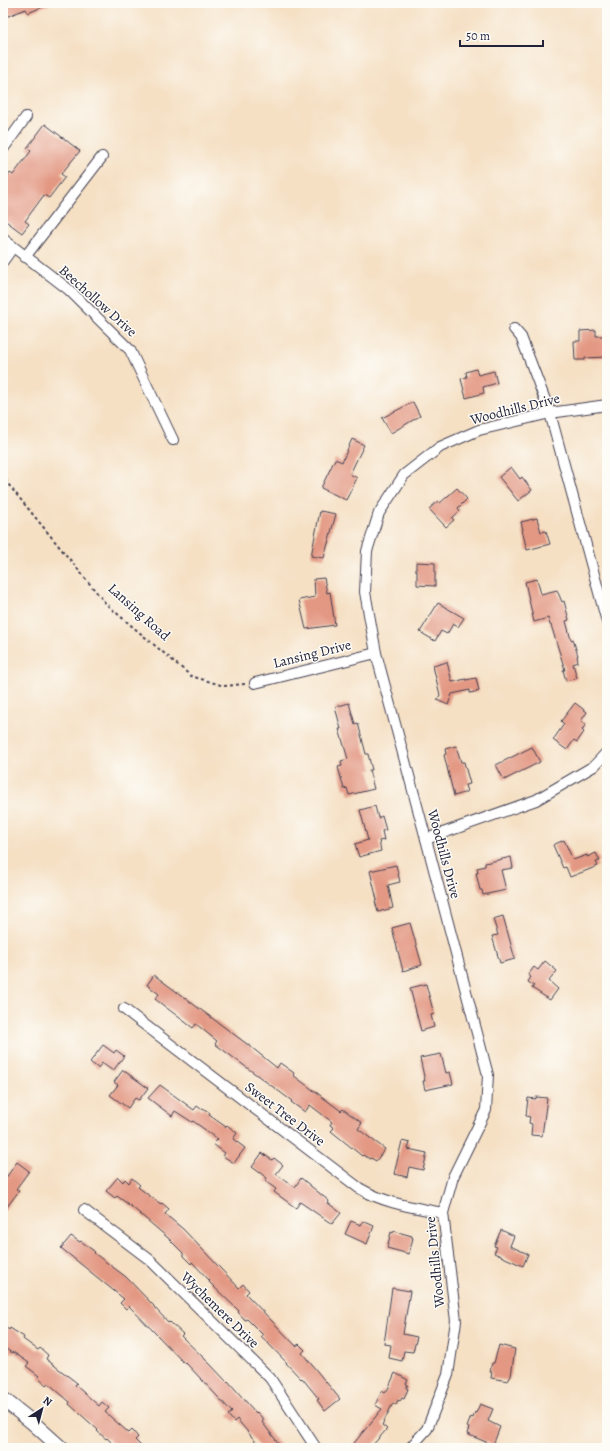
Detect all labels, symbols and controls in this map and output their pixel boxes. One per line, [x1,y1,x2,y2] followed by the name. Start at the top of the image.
[460,22,543,48] scale bar
[466,28,490,44] text: 50 m
[55,261,141,341] street label: Beechollow Drive
[467,389,562,430] street label: Woodhills Drive
[104,579,174,645] street label: Lansing Road
[271,635,353,673] street label: Lansing Drive
[423,806,465,901] street label: Woodhills Drive
[241,1078,329,1150] street label: Sweet Tree Drive
[421,1215,449,1310] street label: Woodhills Drive
[176,1267,263,1352] street label: Wychemere Drive
[22,1389,62,1429] north arrow
[40,1393,55,1410] text: N

